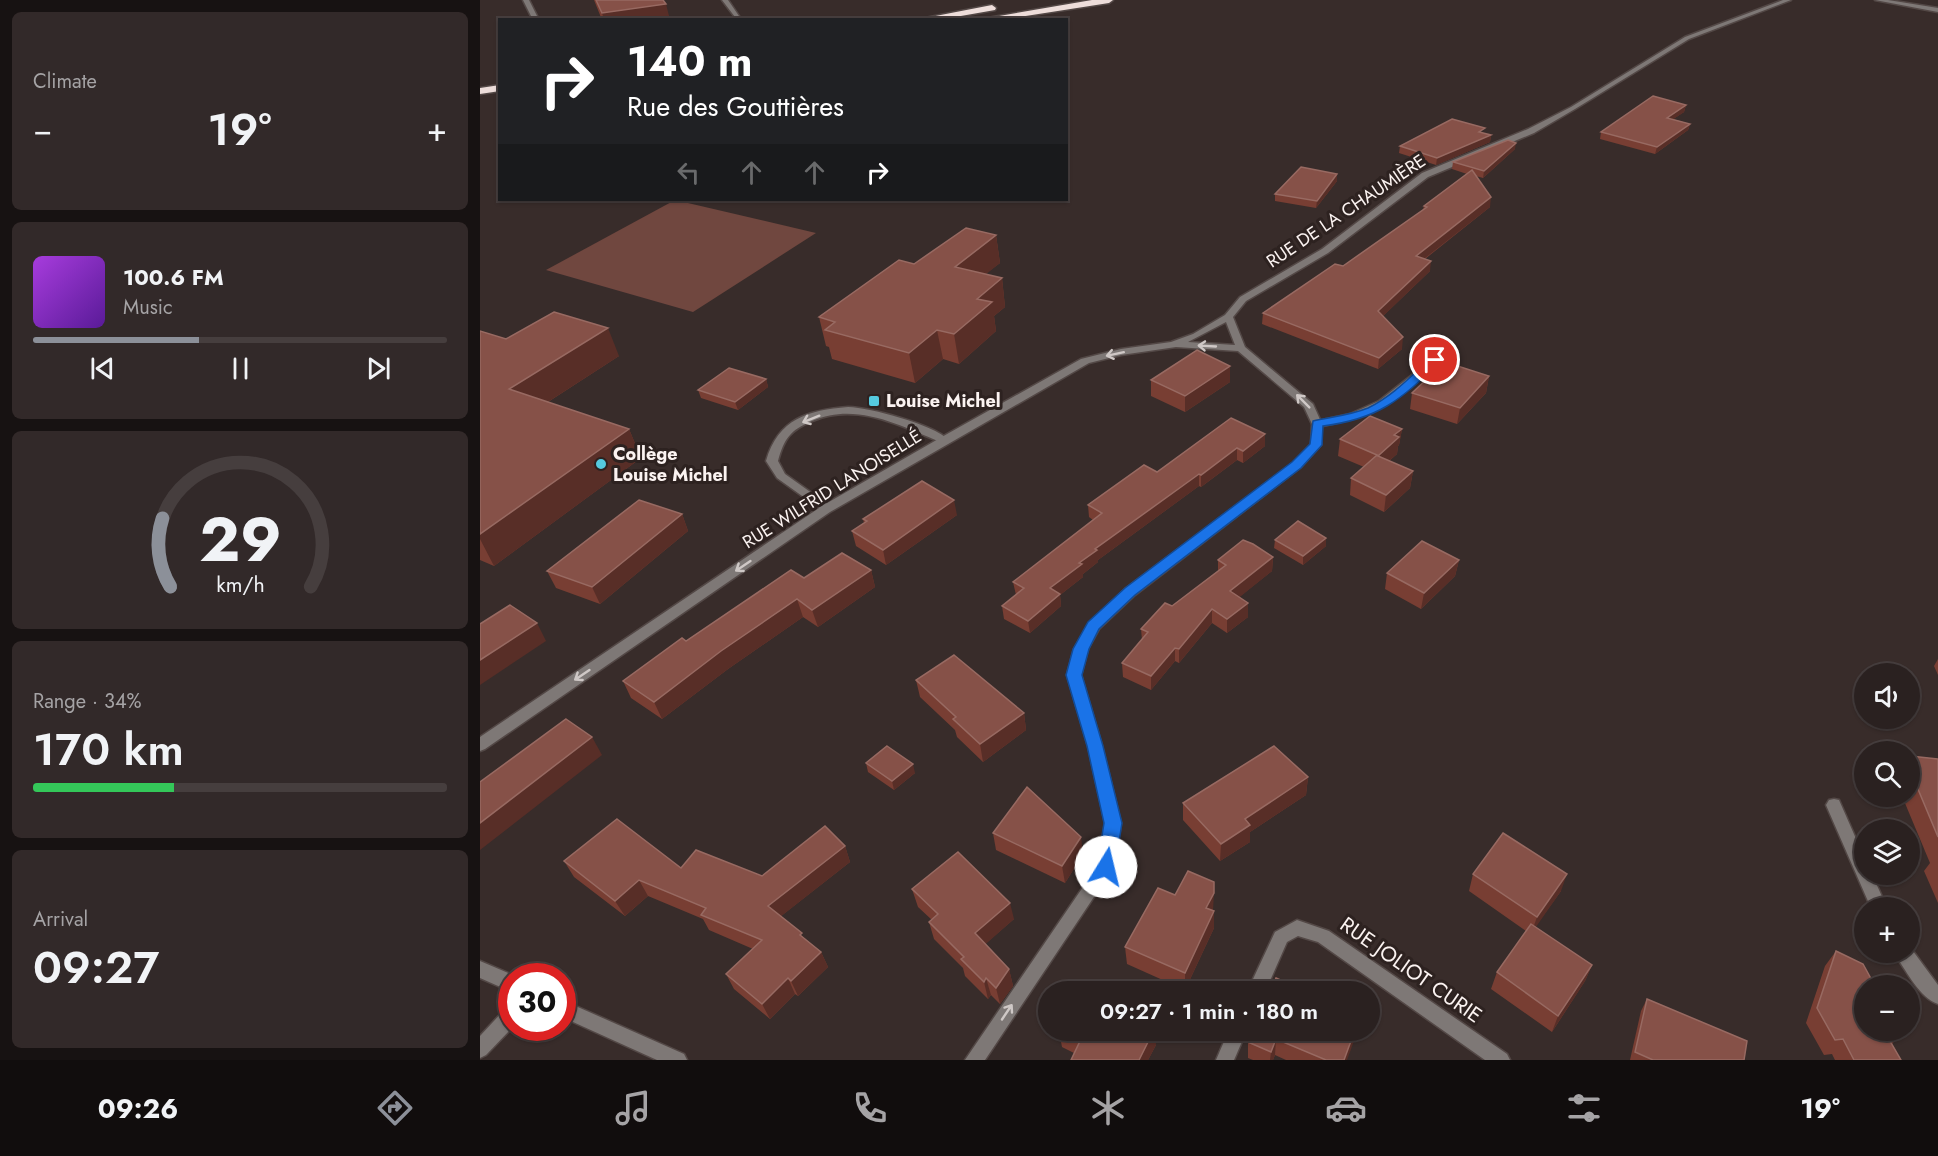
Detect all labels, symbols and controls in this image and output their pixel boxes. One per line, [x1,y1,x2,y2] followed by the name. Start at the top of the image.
[627,31,753,92] text: 140 m
[528,42,606,120] icon: right
[33,67,97,96] text: Climate
[627,87,844,126] text: Rue des Gouttières
[208,97,272,162] text: 19°
[33,106,52,153] text: −
[427,106,447,153] text: +
[1261,148,1431,274] street label: RUE DE LA CHAUMIÈRE
[672,156,705,189] icon: left
[735,156,768,189] icon: ahead
[798,156,831,189] icon: ahead
[861,156,894,189] icon: right
[123,261,224,293] text: 100.6 FM
[123,293,173,322] text: Music
[1409,334,1460,385] pin
[1197,341,1217,352] one-way arrow
[1418,343,1451,376] icon: arrive
[1106,348,1125,360] one-way arrow
[86,352,119,385] icon: previous
[224,352,257,385] icon: pause
[362,352,395,385] icon: next
[886,388,1001,414] place label: Louise Michel
[867,394,881,408] marker: Louise Michel
[1296,394,1311,408] one-way arrow
[802,414,821,425] one-way arrow
[737,423,927,555] street label: RUE WILFRID LANOISELLÉ
[613,441,728,488] place label: Collège Louise Michel
[594,457,608,471] marker: Collège Louise Michel
[199,494,281,584] text: 29
[735,559,752,572] one-way arrow
[216,569,264,600] text: km/h
[1854,663,1920,1041] map controls
[1854,663,1920,729] button: sound
[574,670,591,682] one-way arrow
[33,687,142,716] text: Range · 34%
[33,717,184,782] text: 170 km
[1854,741,1920,807] button: search
[1854,819,1920,885] button: layers
[1074,835,1138,899] position arrow
[1854,897,1920,963] button: +
[33,905,88,934] text: Arrival
[1334,910,1488,1030] street label: RUE JOLIOT CURIE
[33,935,159,1000] text: 09:27
[498,963,576,1041] speed limit sign: 30
[1854,975,1920,1041] button: −
[1100,995,1318,1027] text: 09:27 · 1 min · 180 m
[1001,1004,1013,1020] one-way arrow
[374,1087,416,1129] icon: directions
[612,1087,654,1129] icon: music
[849,1087,891,1129] icon: phone
[1087,1087,1129,1129] icon: climate
[1325,1087,1367,1129] icon: car
[1563,1087,1605,1129] icon: filters
[98,1089,178,1128] text: 09:26
[1800,1089,1840,1128] text: 19°

